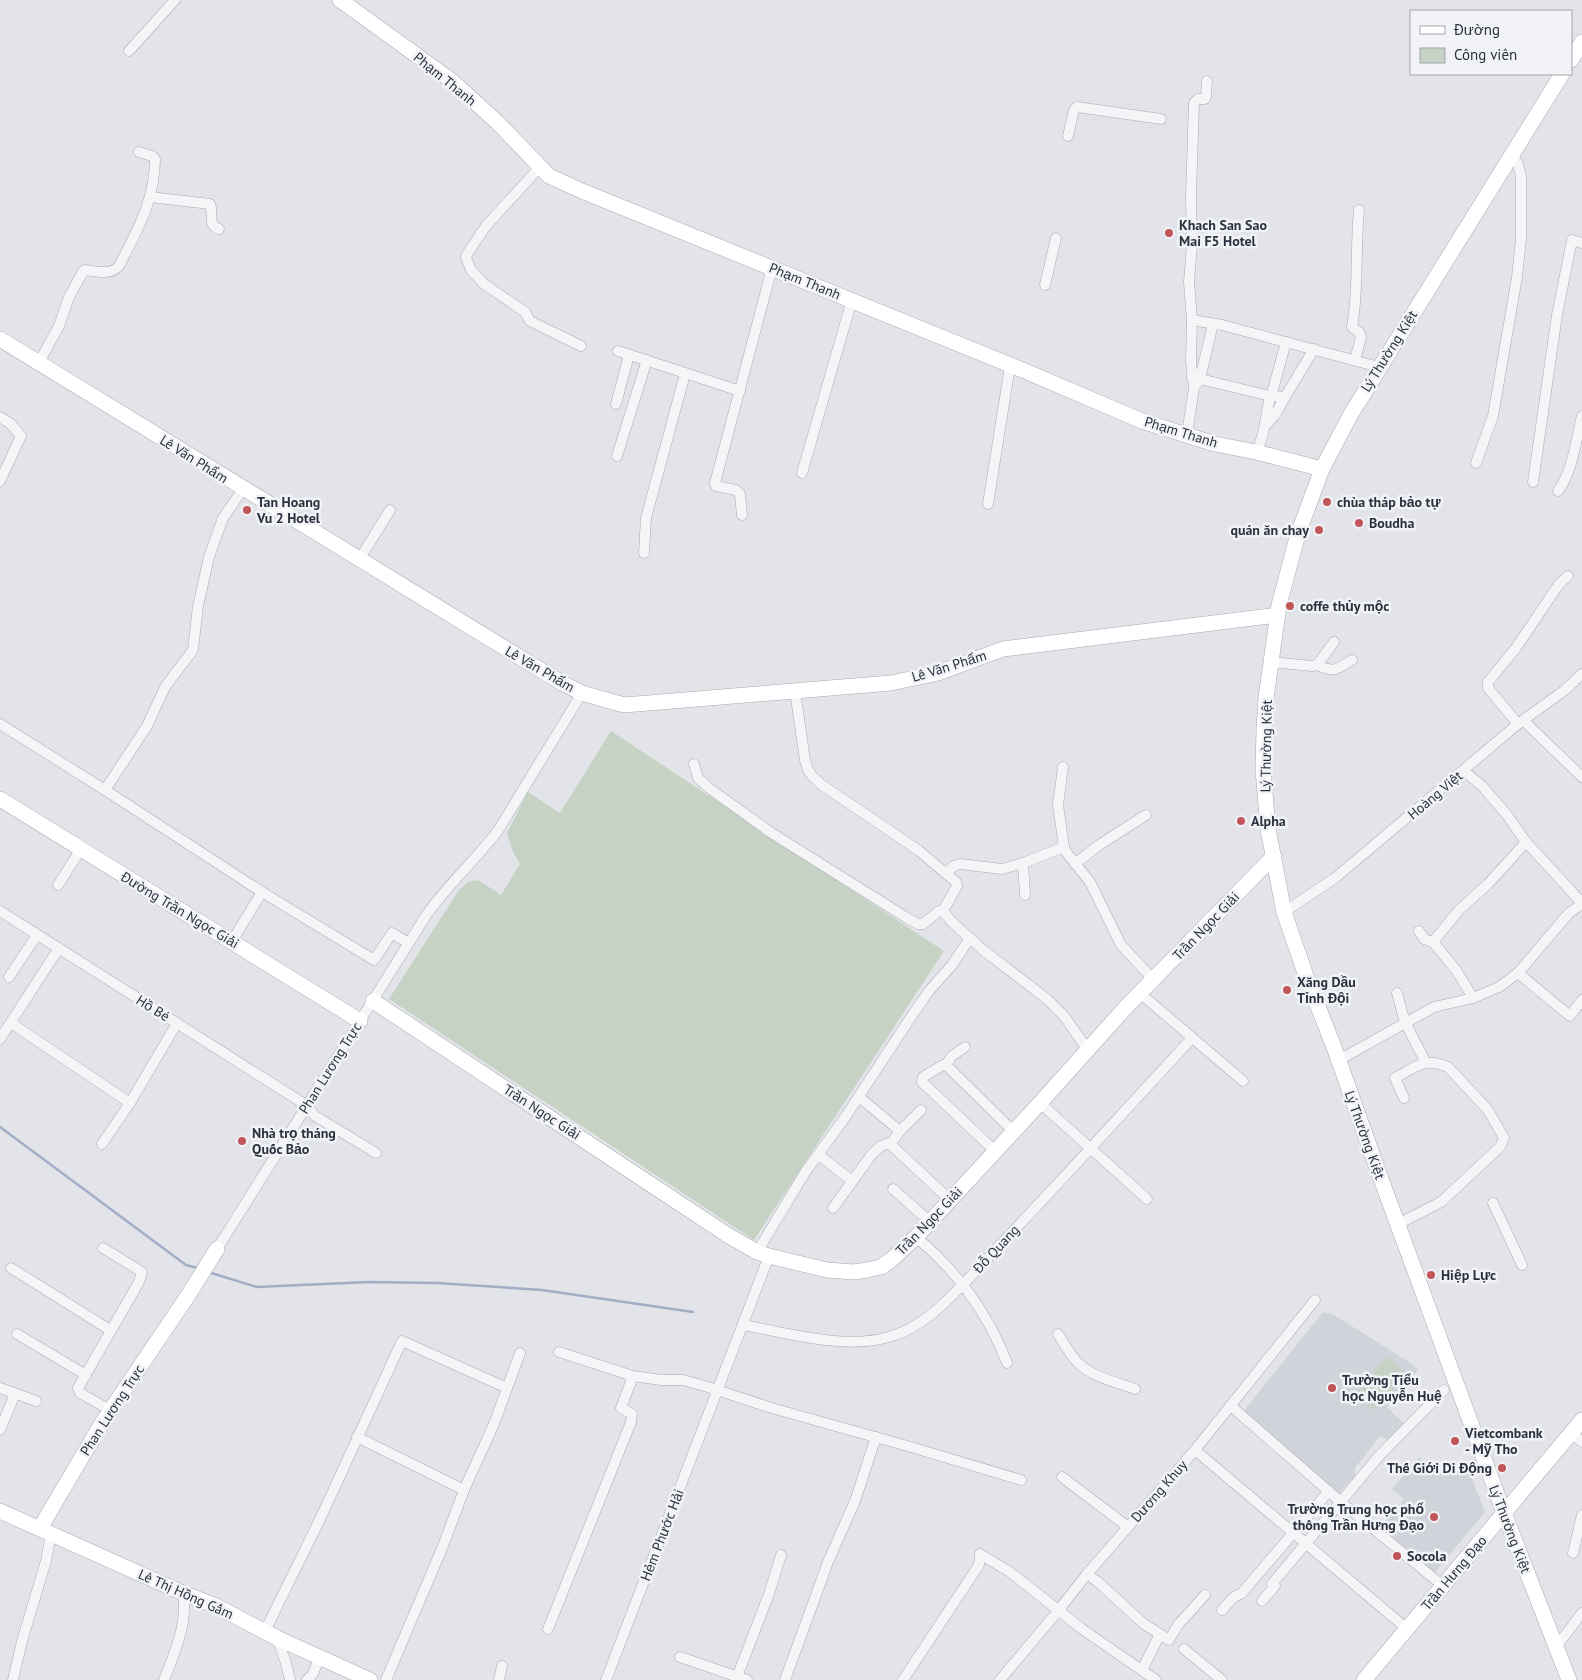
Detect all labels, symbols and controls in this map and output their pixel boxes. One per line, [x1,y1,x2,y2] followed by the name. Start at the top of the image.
[1410,10,1572,75] legend
[1453,20,1500,39] text: Đường
[1454,45,1517,64] text: Công viên
[410,48,480,110] street label: Phạm Thanh
[1179,216,1267,250] place label: Khach San Sao Mai F5 Hotel
[1163,227,1175,239] marker: Khach San Sao Mai F5 Hotel
[767,258,843,304] street label: Phạm Thanh
[1357,307,1421,395] street label: Lý Thường Kiệt
[1142,412,1220,452] street label: Phạm Thanh
[157,431,231,487] street label: Lê Văn Phẩm
[256,493,321,527] place label: Tan Hoang Vu 2 Hotel
[1337,493,1442,511] place label: chùa tháp bảo tự
[1321,496,1333,508] marker: chùa tháp bảo tự
[241,504,253,516] marker: Tan Hoang Vu 2 Hotel
[1369,514,1414,532] place label: Boudha
[1353,517,1365,529] marker: Boudha
[1230,521,1309,539] place label: quán ăn chay
[1313,524,1325,536] marker: quán ăn chay
[1300,597,1389,615] place label: coffe thủy mộc
[1284,600,1296,612] marker: coffe thủy mộc
[502,642,578,696] street label: Lê Văn Phẩm
[909,646,989,686] street label: Lê Văn Phẩm
[1256,699,1276,793] street label: Lý Thường Kiệt
[1404,767,1466,823] street label: Hoàng Việt
[1251,812,1286,830] place label: Alpha
[1235,815,1247,827] marker: Alpha
[117,867,242,952] street label: Đường Trần Ngọc Giải
[1169,888,1243,964] street label: Trần Ngọc Giải
[1297,973,1356,1007] place label: Xăng Dầu Tỉnh Đội
[1281,984,1293,996] marker: Xăng Dầu Tỉnh Đội
[133,991,173,1025] street label: Hồ Bé
[295,1019,365,1117] street label: Phan Lương Trực
[500,1080,584,1144] street label: Trần Ngọc Giải
[1341,1088,1389,1182] street label: Lý Thường Kiệt
[252,1124,336,1158] place label: Nhà trọ tháng Quốc Bảo
[236,1135,248,1147] marker: Nhà trọ tháng Quốc Bảo
[892,1183,966,1259] street label: Trần Ngọc Giải
[968,1221,1023,1278] street label: Đỗ Quang
[1441,1266,1496,1284] place label: Hiệp Lực
[1425,1269,1437,1281] marker: Hiệp Lực
[76,1361,148,1459] street label: Phan Lương Trực
[1342,1371,1442,1405] place label: Trường Tiểu học Nguyễn Huệ
[1326,1382,1338,1394] marker: Trường Tiểu học Nguyễn Huệ
[1464,1424,1543,1458] place label: Vietcombank - Mỹ Tho
[1449,1435,1461,1447] marker: Vietcombank - Mỹ Tho
[1127,1456,1191,1526] street label: Dương Khuy
[1387,1459,1492,1477] place label: Thế Giới Di Động
[1496,1462,1508,1474] marker: Thế Giới Di Động
[1485,1482,1535,1576] street label: Lý Thường Kiệt
[636,1486,688,1584] street label: Hẻm Phước Hải
[1288,1500,1424,1534] place label: Trường Trung học phổ thông Trần Hưng Đạo
[1428,1511,1440,1523] marker: Trường Trung học phổ thông Trần Hưng Đạo
[1417,1532,1491,1614] street label: Trần Hưng Đạo
[1407,1547,1446,1565] place label: Socola
[1391,1550,1403,1562] marker: Socola
[136,1565,236,1623] street label: Lê Thị Hồng Gấm

